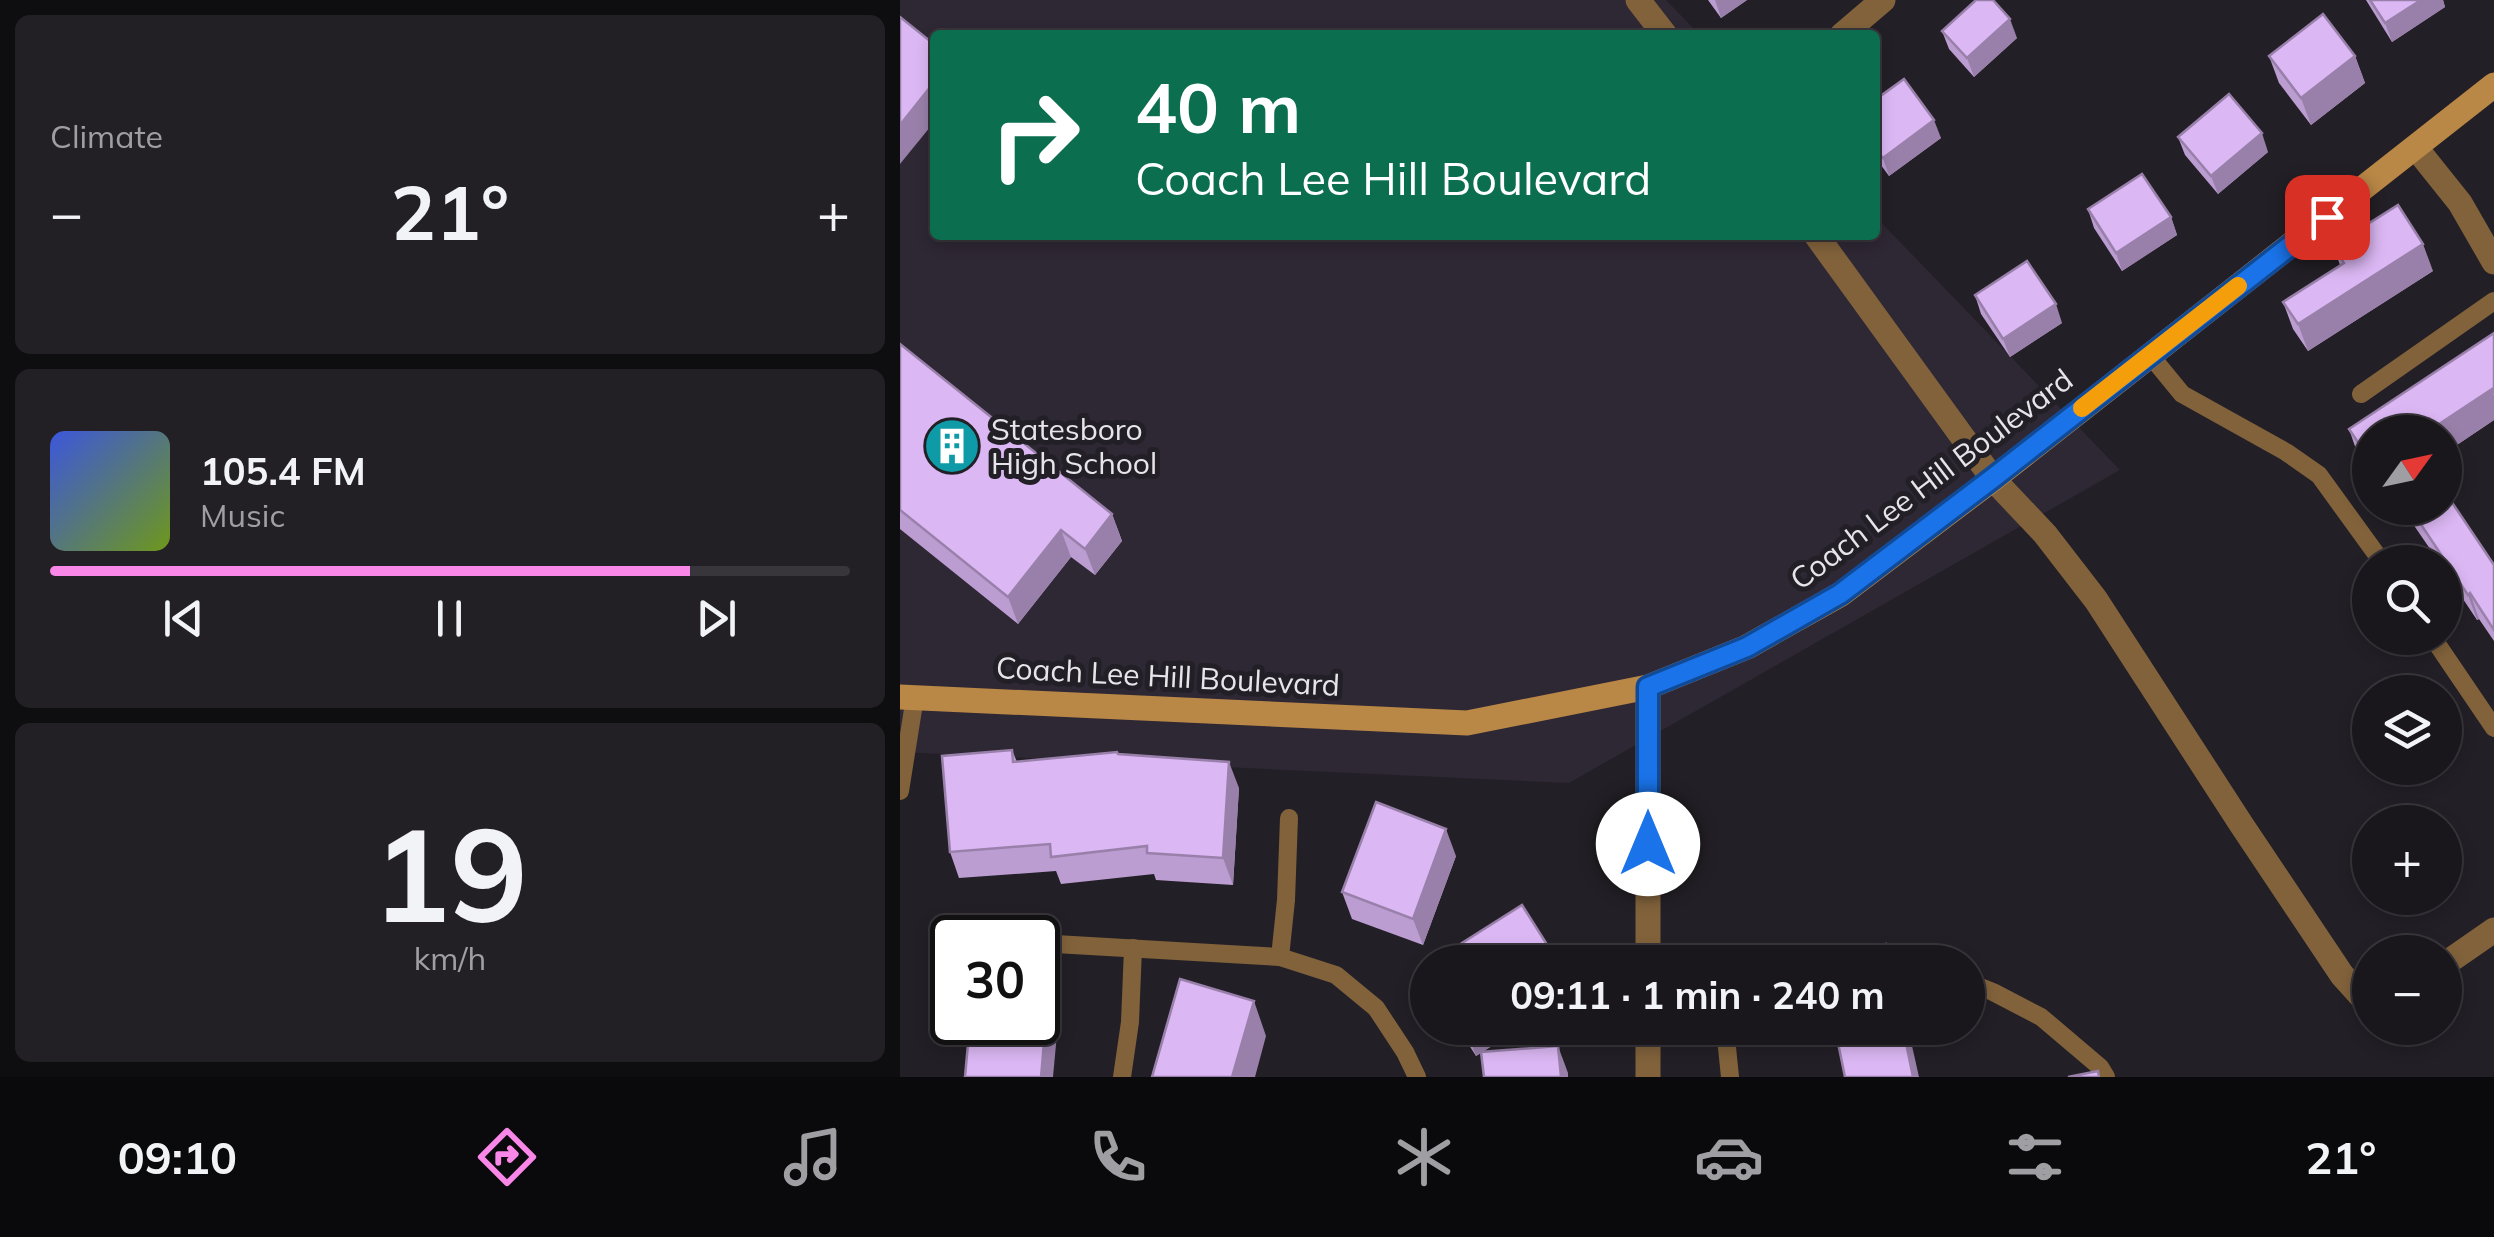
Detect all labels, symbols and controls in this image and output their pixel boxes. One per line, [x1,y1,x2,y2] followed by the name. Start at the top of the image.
[1135,63,1301,151] text: 40 m
[970,70,1100,200] icon: right
[50,116,163,156] text: Climate
[1135,150,1651,206] text: Coach Lee Hill Boulevard
[391,165,509,259] text: 21°
[2285,175,2370,260] pin
[50,178,83,247] text: −
[817,178,850,247] text: +
[2300,190,2355,245] icon: arrive
[1782,360,2080,598] street label: Coach Lee Hill Boulevard
[991,410,1157,482] place label: Statesboro High School
[2352,415,2462,525] north arrow
[2352,415,2462,1045] map controls
[922,416,982,476] building icon: Statesboro High School
[200,447,366,495] text: 105.4 FM
[200,495,285,535] text: Music
[2352,545,2462,655] button: search
[156,591,211,646] icon: previous
[422,591,477,646] icon: pause
[689,591,744,646] icon: next
[995,648,1341,704] street label: Coach Lee Hill Boulevard
[2352,675,2462,785] button: layers
[372,791,528,955] text: 19
[1596,792,1700,896] position arrow
[2352,805,2462,915] button: +
[930,915,1060,1045] speed limit sign: 30
[2352,935,2462,1045] button: −
[414,938,486,978] text: km/h
[1510,971,1885,1019] text: 09:11 · 1 min · 240 m
[472,1122,542,1192] icon: directions
[778,1122,848,1192] icon: music
[1083,1122,1153,1192] icon: phone
[1389,1122,1459,1192] icon: climate
[1694,1122,1764,1192] icon: car
[2000,1122,2070,1192] icon: filters
[118,1129,237,1185] text: 09:10
[2305,1129,2376,1185] text: 21°

